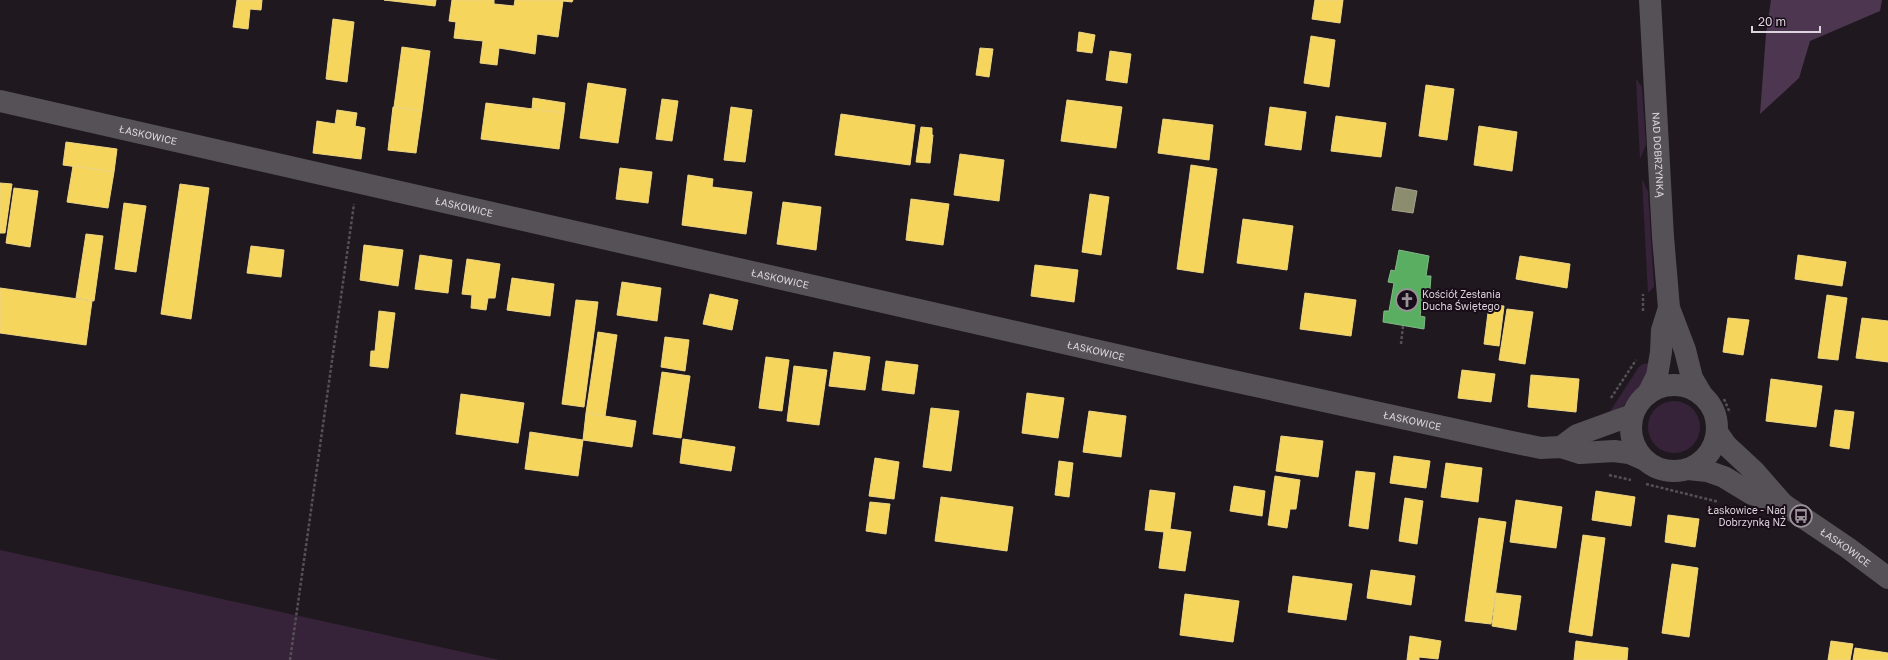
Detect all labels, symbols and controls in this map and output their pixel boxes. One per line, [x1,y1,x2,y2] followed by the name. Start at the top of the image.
[1752,8,1820,34] scale bar
[1758,14,1786,29] text: 20 m
[1650,112,1667,198] street label: NAD DOBRZYNKĄ
[118,122,178,147] street label: ŁASKOWICE
[434,194,494,219] street label: ŁASKOWICE
[750,266,810,291] street label: ŁASKOWICE
[1394,287,1420,313] church icon: Kościół Zesłania Ducha Świętego
[1422,288,1501,312] place label: Kościół Zesłania Ducha Świętego
[1066,338,1126,363] street label: ŁASKOWICE
[1382,408,1442,432] street label: ŁASKOWICE
[1788,503,1814,529] bus stop icon: Łaskowice - Nad Dobrzynką NŻ
[1707,504,1786,528] place label: Łaskowice - Nad Dobrzynką NŻ
[1818,525,1873,569] street label: ŁASKOWICE

